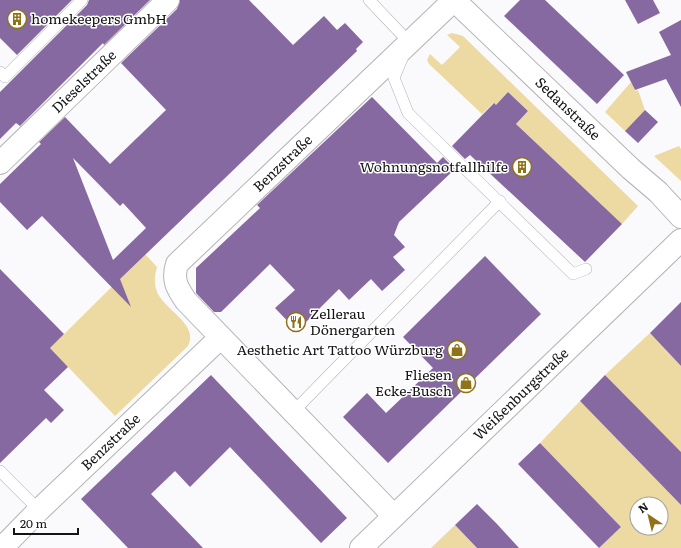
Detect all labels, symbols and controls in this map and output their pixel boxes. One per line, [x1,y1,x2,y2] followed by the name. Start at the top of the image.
[6,8,28,30] building icon: homekeepers GmbH
[31,8,167,28] place label: homekeepers GmbH
[47,45,120,117] street label: Dieselstraße
[531,72,605,144] street label: Sedanstraße
[248,129,316,196] street label: Benzstraße
[360,156,508,176] place label: Wohnungsnotfallhilfe
[511,156,533,178] building icon: Wohnungsnotfallhilfe
[310,303,395,339] place label: Zellerau Dönergarten
[285,311,307,333] restaurant icon: Zellerau Dönergarten
[237,339,443,359] place label: Aesthetic Art Tattoo Würzburg
[446,339,468,361] shop icon: Aesthetic Art Tattoo Würzburg
[468,343,572,444] street label: Weißenburgstraße
[375,364,452,400] place label: Fliesen Ecke-Busch
[455,372,477,394] shop icon: Fliesen Ecke-Busch
[76,408,144,474] street label: Benzstraße
[629,496,669,536] north arrow
[634,498,651,516] text: N
[14,510,78,536] scale bar
[20,514,47,532] text: 20 m

